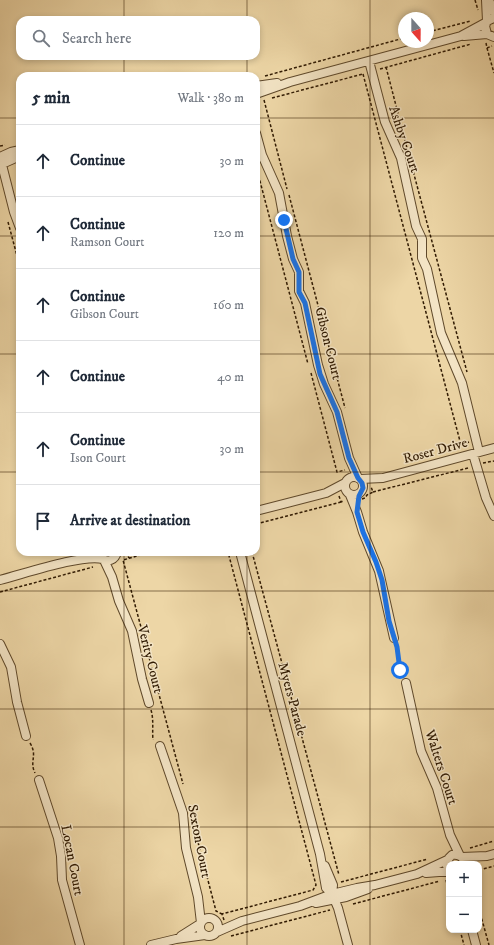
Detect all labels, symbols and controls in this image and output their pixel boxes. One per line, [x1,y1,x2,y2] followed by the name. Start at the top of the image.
[398,12,434,48] north arrow
[16,16,260,60] search box
[30,27,52,49] icon: search
[62,29,131,48] text: Search here
[32,87,70,109] text: 5 min
[177,90,244,106] text: Walk · 380 m
[384,103,424,176] street label: Ashby Court
[32,150,54,172] icon: ahead
[70,151,125,170] text: Continue
[220,153,244,169] text: 30 m
[275,211,293,229] route end
[70,215,125,234] text: Continue
[32,222,54,244] icon: ahead
[213,225,244,241] text: 120 m
[70,234,144,250] text: Ramson Court
[70,287,125,306] text: Continue
[32,294,54,316] icon: ahead
[213,297,244,313] text: 160 m
[310,305,346,382] street label: Gibson Court
[70,306,139,322] text: Gibson Court
[32,366,54,388] icon: ahead
[70,367,125,386] text: Continue
[217,369,244,385] text: 40 m
[70,431,125,450] text: Continue
[401,434,470,468] street label: Roser Drive
[32,438,54,460] icon: ahead
[220,441,244,457] text: 30 m
[70,450,126,466] text: Ison Court
[32,510,54,532] icon: arrive
[70,511,190,530] text: Arrive at destination
[133,622,167,696] street label: Verity Court
[274,660,311,738] street label: Myers Parade
[391,661,409,679] route start
[420,727,462,808] street label: Walters Court
[183,803,215,880] street label: Sexton Court
[56,823,88,898] street label: Locan Court
[446,861,482,933] map controls
[446,861,482,897] button: +
[446,897,482,933] button: −

